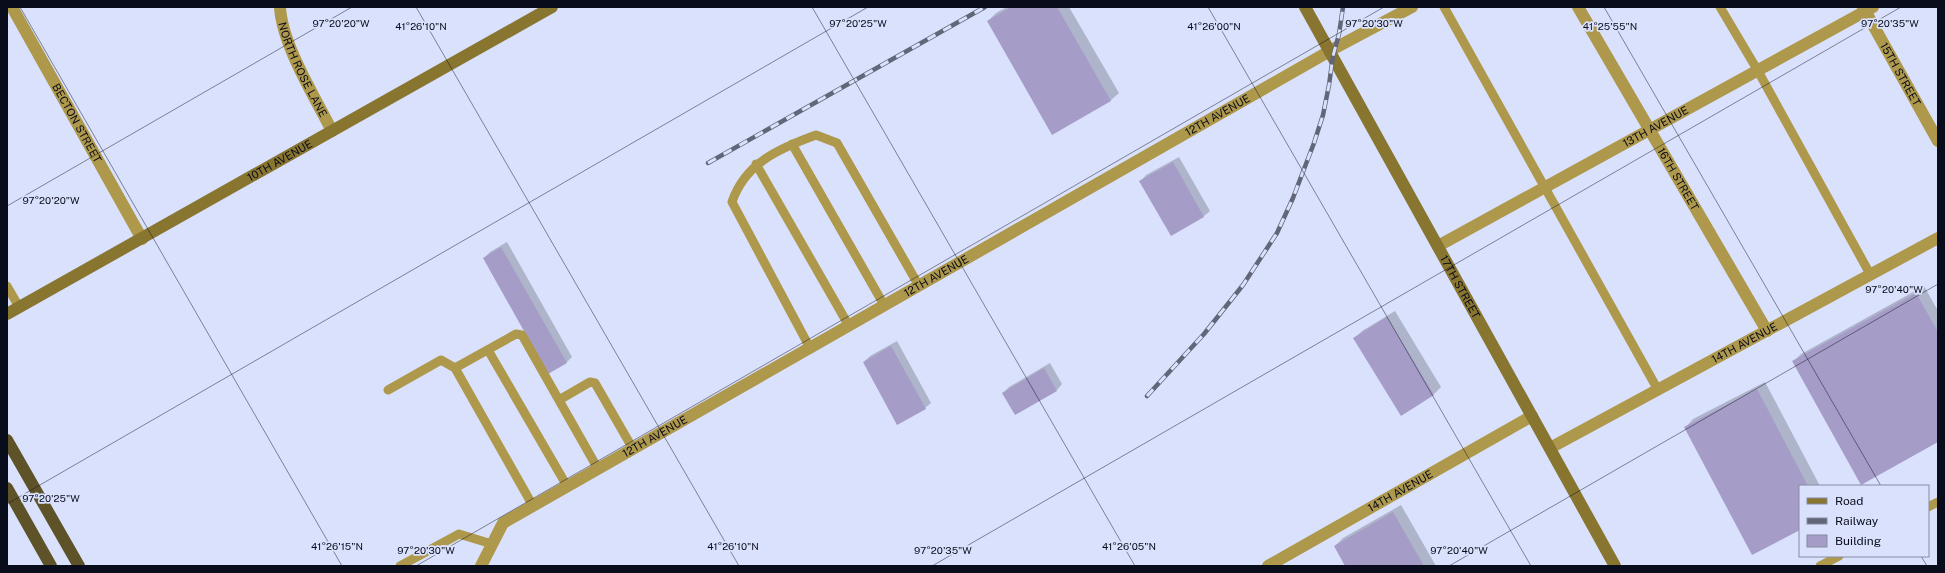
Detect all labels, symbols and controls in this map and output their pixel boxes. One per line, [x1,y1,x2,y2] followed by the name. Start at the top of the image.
[312,17,370,29] text: 97°20'20"W
[829,17,887,29] text: 97°20'25"W
[1345,17,1403,29] text: 97°20'30"W
[1861,17,1919,29] text: 97°20'35"W
[395,20,447,32] text: 41°26'10"N
[1187,20,1241,32] text: 41°26'00"N
[1583,20,1637,32] text: 41°25'55"N
[276,21,330,119] street label: NORTH ROSE LANE
[1878,40,1923,108] street label: 15TH STREET
[50,81,104,165] street label: BECTON STREET
[1183,92,1252,138] street label: 12TH AVENUE
[1621,104,1690,149] street label: 13TH AVENUE
[245,137,314,183] street label: 10TH AVENUE
[1655,145,1701,213] street label: 16TH STREET
[22,194,80,206] text: 97°20'20"W
[902,253,971,299] street label: 12TH AVENUE
[1438,253,1483,321] street label: 17TH STREET
[1865,283,1923,295] text: 97°20'40"W
[1710,320,1779,365] street label: 14TH AVENUE
[620,413,689,460] street label: 12TH AVENUE
[1366,468,1435,514] street label: 14TH AVENUE
[1799,485,1929,557] legend
[22,492,80,504] text: 97°20'25"W
[1835,494,1863,508] text: Road
[1835,514,1879,528] text: Railway
[1835,534,1881,548] text: Building
[311,540,363,552] text: 41°26'15"N
[707,540,759,552] text: 41°26'10"N
[1102,540,1156,552] text: 41°26'05"N
[397,544,455,556] text: 97°20'30"W
[914,544,972,556] text: 97°20'35"W
[1430,544,1488,556] text: 97°20'40"W

